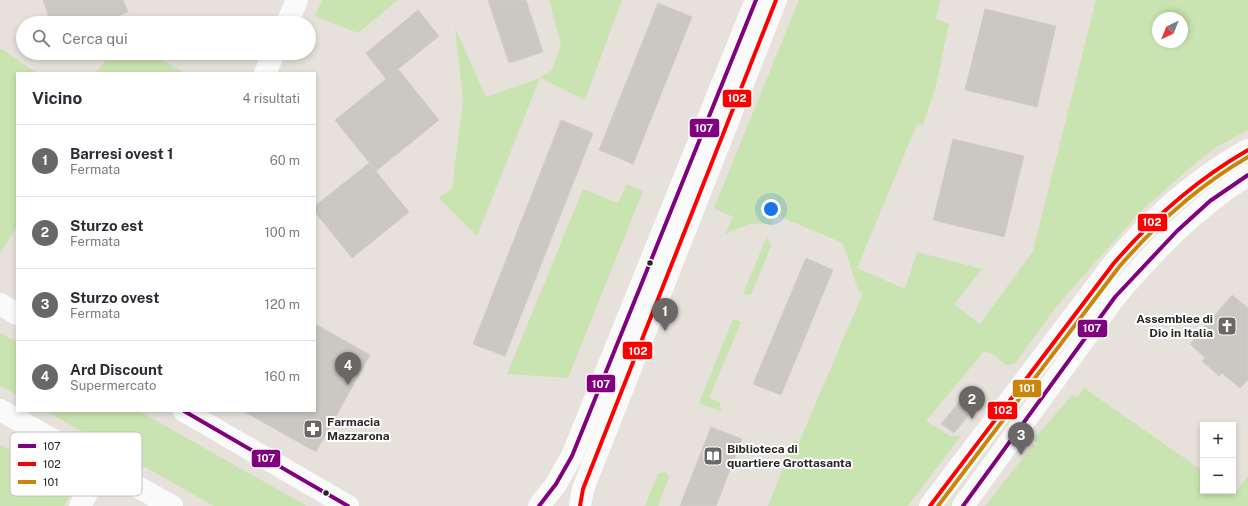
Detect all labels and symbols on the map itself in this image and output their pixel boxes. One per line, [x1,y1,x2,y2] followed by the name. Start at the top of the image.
[1152,12,1188,48] north arrow
[722,89,752,108] line badge: 102
[728,92,746,104] text: 102
[689,118,720,138] line badge: 107
[695,122,713,134] text: 107
[761,199,781,219] your location
[1137,213,1168,232] line badge: 102
[1143,216,1161,228] text: 102
[645,258,655,268] unlabelled marker
[652,298,678,331] pin: 1
[1136,312,1213,340] place label: Assemblee di Dio in Italia
[1216,315,1238,337] church icon: Assemblee di Dio in Italia
[1077,319,1108,338] line badge: 107
[1083,322,1101,334] text: 107
[622,341,653,360] line badge: 102
[629,345,647,357] text: 102
[335,352,361,385] pin: 4
[586,374,616,393] line badge: 107
[592,378,610,390] text: 107
[1012,379,1042,398] line badge: 101
[1019,382,1035,394] text: 101
[959,386,985,419] pin: 2
[987,401,1018,420] line badge: 102
[994,404,1012,416] text: 102
[327,415,390,443] place label: Farmacia Mazzarona
[302,418,324,440] pharmacy icon: Farmacia Mazzarona
[1008,422,1034,455] pin: 3
[10,432,142,496] legend
[43,440,61,452] text: 107
[727,442,852,470] place label: Biblioteca di quartiere Grottasanta
[702,445,724,467] library icon: Biblioteca di quartiere Grottasanta
[251,449,281,468] line badge: 107
[257,452,275,464] text: 107
[43,458,61,470] text: 102
[43,476,59,488] text: 101
[321,488,331,498] unlabelled marker

